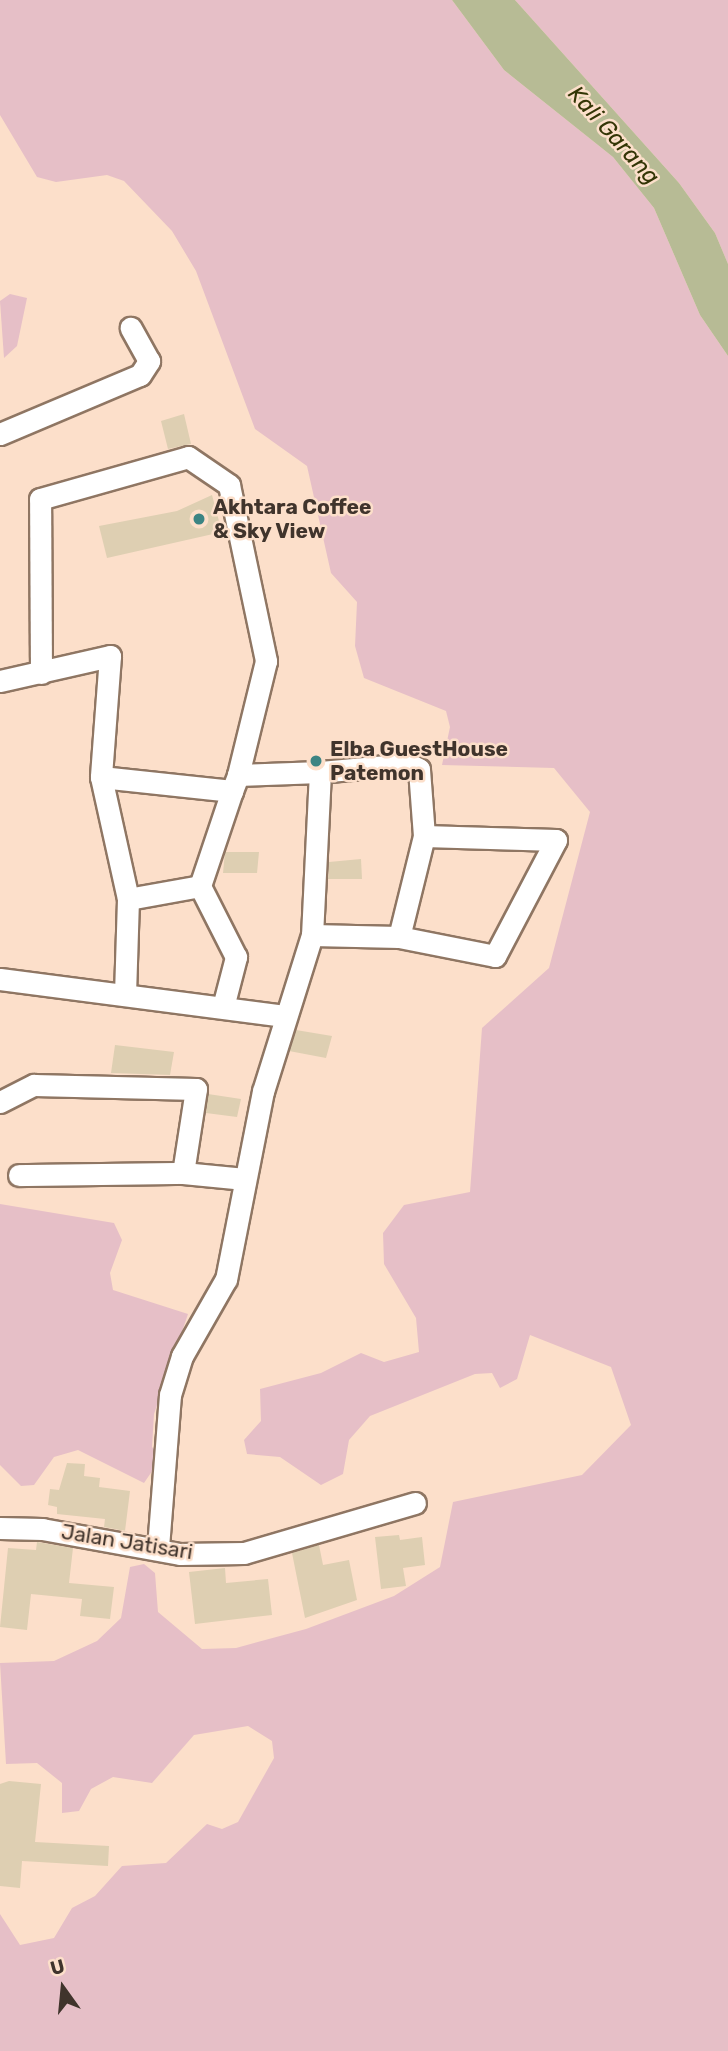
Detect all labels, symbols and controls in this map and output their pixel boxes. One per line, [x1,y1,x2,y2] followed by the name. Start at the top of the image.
[563,80,665,190] water label: Kali Garang
[213,494,371,544] place label: Akhtara Coffee & Sky View
[191,511,207,527] marker: Akhtara Coffee & Sky View
[330,736,508,786] place label: Elba GuestHouse Patemon
[308,753,324,769] marker: Elba GuestHouse Patemon
[59,1519,195,1565] street label: Jalan Jatisari
[28,1953,98,2023] north arrow
[48,1954,67,1980] text: U

